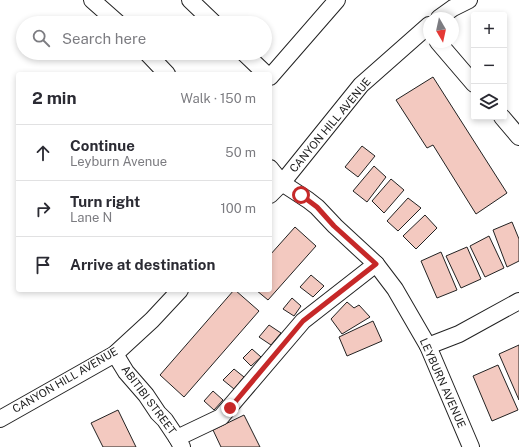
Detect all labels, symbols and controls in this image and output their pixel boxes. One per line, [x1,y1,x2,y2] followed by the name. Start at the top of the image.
[423,12,459,48] north arrow
[471,12,507,120] map controls
[471,12,507,48] button: +
[16,16,272,60] search box
[30,27,52,49] icon: search
[62,30,146,47] text: Search here
[471,48,507,84] button: −
[287,75,373,175] street label: CANYON HILL AVENUE
[471,84,507,120] button: layers
[32,88,77,108] text: 2 min
[181,91,256,106] text: Walk · 150 m
[70,137,135,154] text: Continue
[32,142,54,164] icon: ahead
[225,145,256,160] text: 50 m
[70,154,167,169] text: Leyburn Avenue
[292,186,310,204] route start
[70,193,140,210] text: Turn right
[32,198,54,220] icon: right
[220,201,256,216] text: 100 m
[70,210,112,225] text: Lane N
[32,254,54,276] icon: arrive
[70,256,215,273] text: Arrive at destination
[418,336,468,430] street label: LEYBURN AVENUE
[10,345,120,415] street label: CANYON HILL AVENUE
[119,363,179,437] street label: ABITIBI STREET
[221,399,239,417] route end

